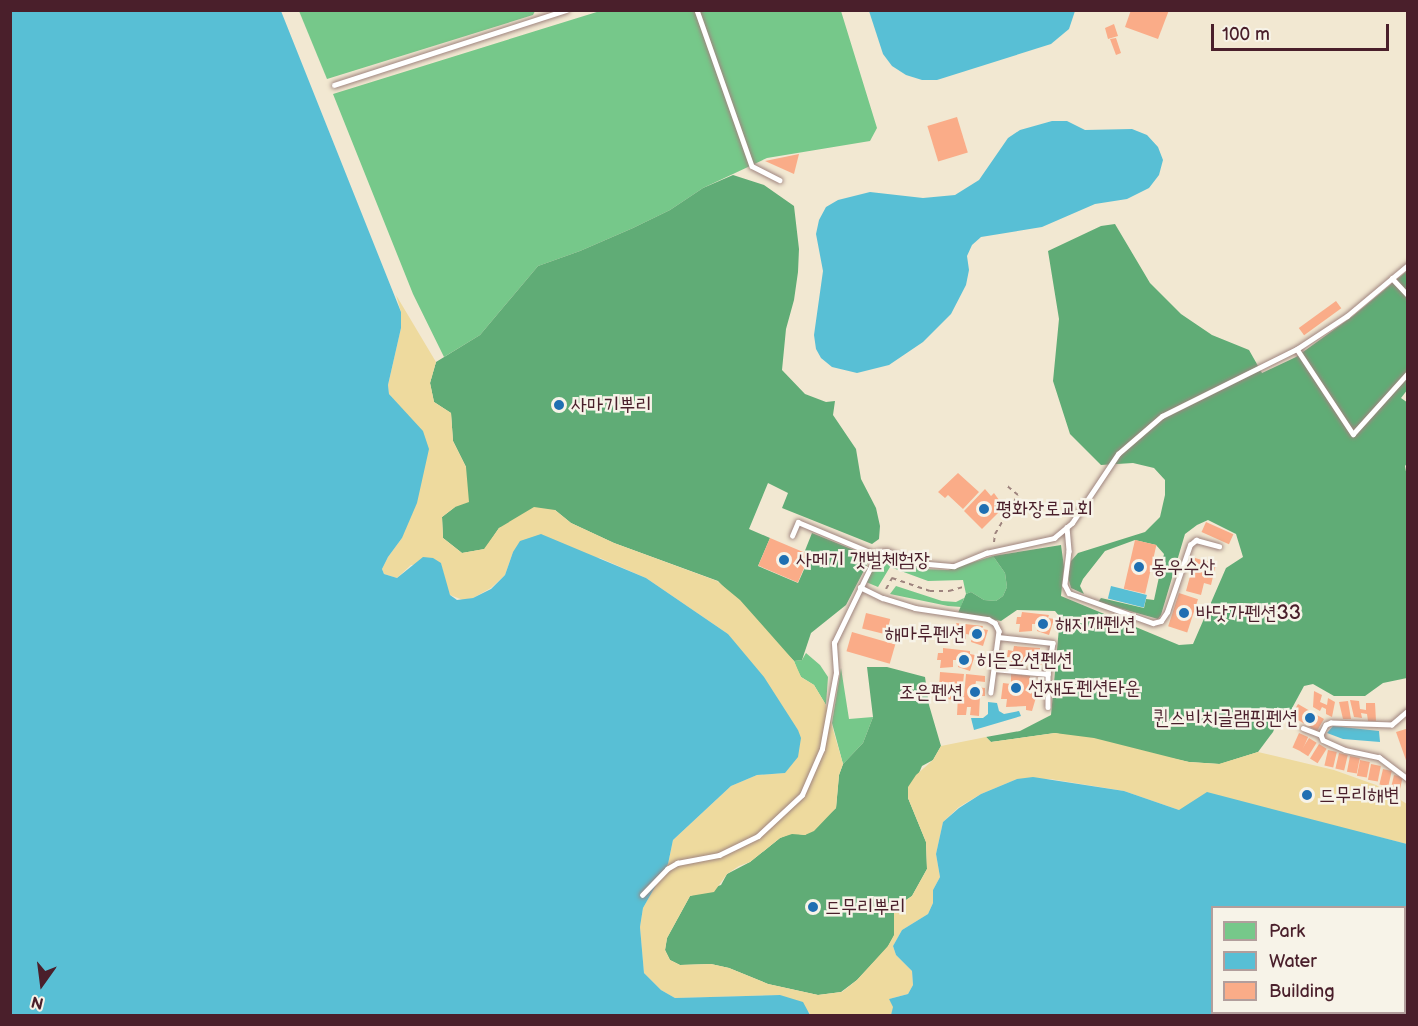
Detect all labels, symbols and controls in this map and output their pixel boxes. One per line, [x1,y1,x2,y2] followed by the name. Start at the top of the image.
[1214,12,1392,50] scale bar
[1222,24,1270,45] text: 100 m
[571,393,651,417] place label: 사마기뿌리
[552,398,566,412] marker: 사마기뿌리
[996,497,1093,521] place label: 평화장로교회
[977,502,991,516] marker: 평화장로교회
[796,548,930,572] place label: 사메기 갯벌체험장
[777,553,791,567] marker: 사메기 갯벌체험장
[1151,555,1215,579] place label: 동우수산
[1132,560,1146,574] marker: 동우수산
[1196,601,1301,625] place label: 바닷가펜션33
[1177,606,1191,620] marker: 바닷가펜션33
[1055,612,1135,636] place label: 해지개펜션
[1036,617,1050,631] marker: 해지개펜션
[885,622,965,646] place label: 해마루펜션
[970,627,984,641] marker: 해마루펜션
[976,648,1073,672] place label: 히든오션펜션
[957,653,971,667] marker: 히든오션펜션
[1028,676,1141,700] place label: 선재도펜션타운
[899,680,963,704] place label: 조은펜션
[1009,681,1023,695] marker: 선재도펜션타운
[968,685,982,699] marker: 조은펜션
[1153,706,1298,730] place label: 퀸스비치글램핑펜션
[1303,711,1317,725] marker: 퀸스비치글램핑펜션
[1319,783,1399,807] place label: 드무리해변
[1300,788,1314,802] marker: 드무리해변
[825,895,905,919] place label: 드무리뿌리
[806,900,820,914] marker: 드무리뿌리
[1211,906,1406,1014] legend
[1269,921,1305,942] text: Park
[1269,951,1317,972] text: Water
[12,954,72,1014] north arrow
[1269,981,1335,1002] text: Building
[29,991,46,1013] text: N

